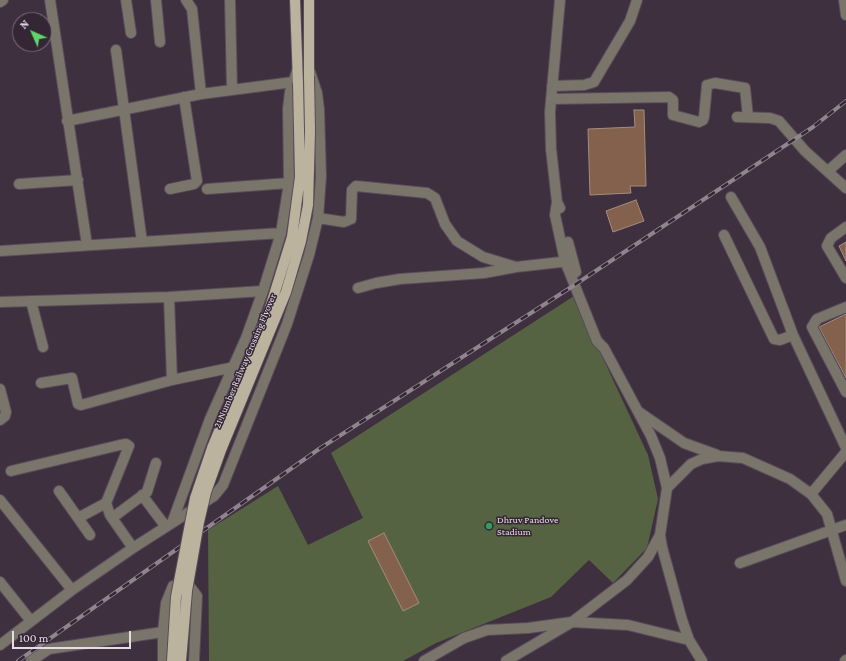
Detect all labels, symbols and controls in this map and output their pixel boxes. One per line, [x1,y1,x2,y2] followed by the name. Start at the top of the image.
[12,12,52,52] north arrow
[17,17,31,31] text: N
[211,292,279,430] street label: 21 Number Railway Crossing Flyover
[497,514,558,538] place label: Dhruv Pandove Stadium
[484,521,494,531] marker: Dhruv Pandove Stadium
[14,623,133,649] scale bar
[19,631,48,645] text: 100 m

